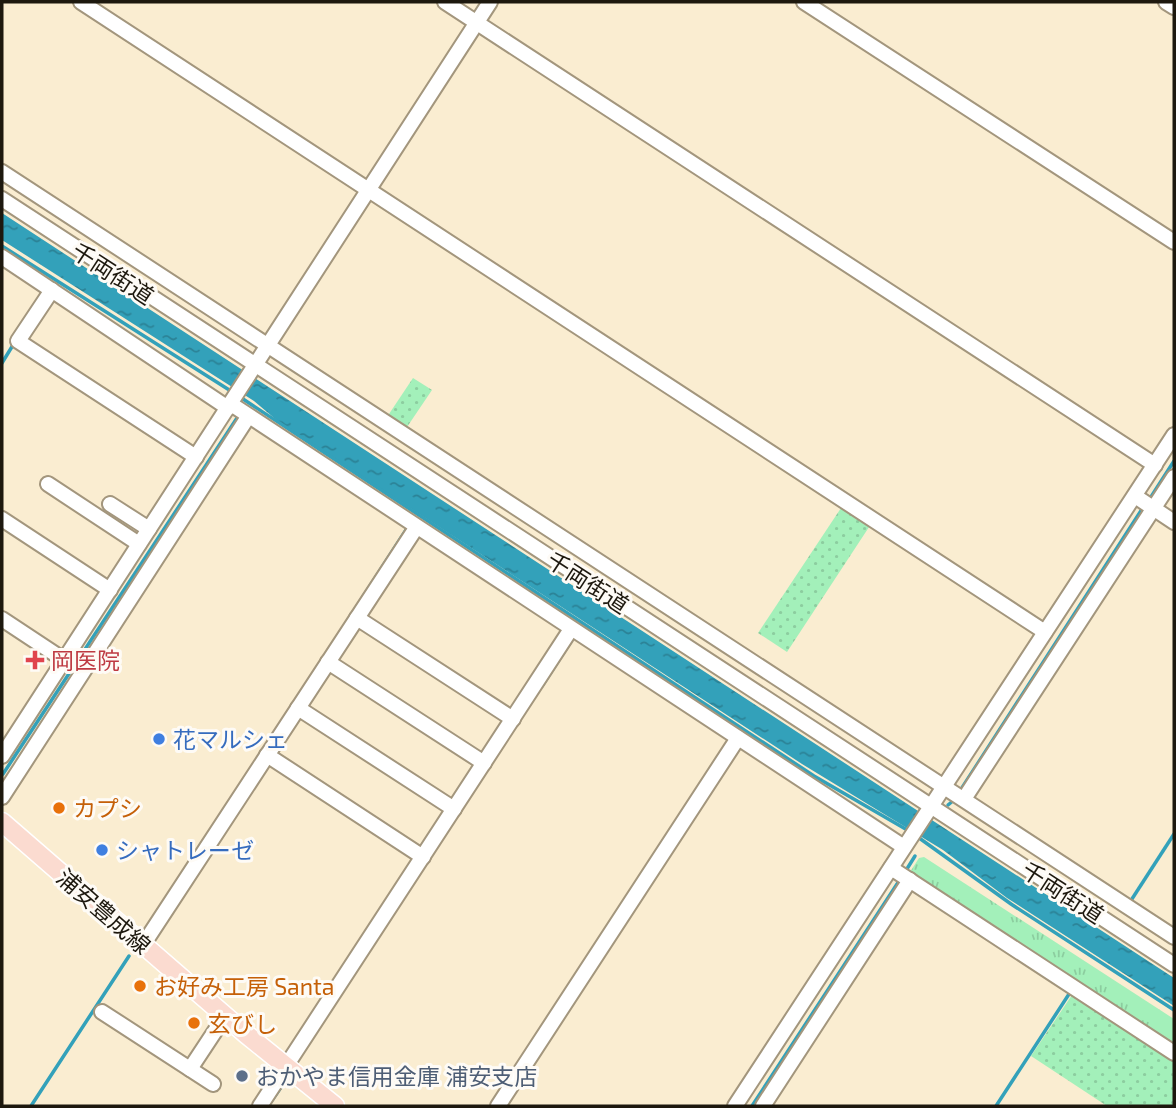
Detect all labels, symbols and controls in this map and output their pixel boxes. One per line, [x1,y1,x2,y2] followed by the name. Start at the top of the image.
[67,236,159,310] street label: 千両街道
[542,545,634,619] street label: 千両街道
[51,646,120,674] place label: 岡医院
[25,650,45,670] marker: 岡医院
[173,725,288,753] place label: 花マルシェ
[151,731,167,747] marker: 花マルシェ
[73,794,142,822] place label: カプシ
[51,800,67,816] marker: カプシ
[116,836,254,864] place label: シャトレーゼ
[94,842,110,858] marker: シャトレーゼ
[1017,855,1109,929] street label: 千両街道
[51,863,157,959] street label: 浦安豊成線
[154,972,334,1000] place label: お好み工房 Santa
[132,978,148,994] marker: お好み工房 Santa
[208,1009,277,1037] place label: 玄びし
[186,1015,202,1031] marker: 玄びし
[256,1062,537,1090] place label: おかやま信用金庫 浦安支店
[234,1068,250,1084] marker: おかやま信用金庫 浦安支店

